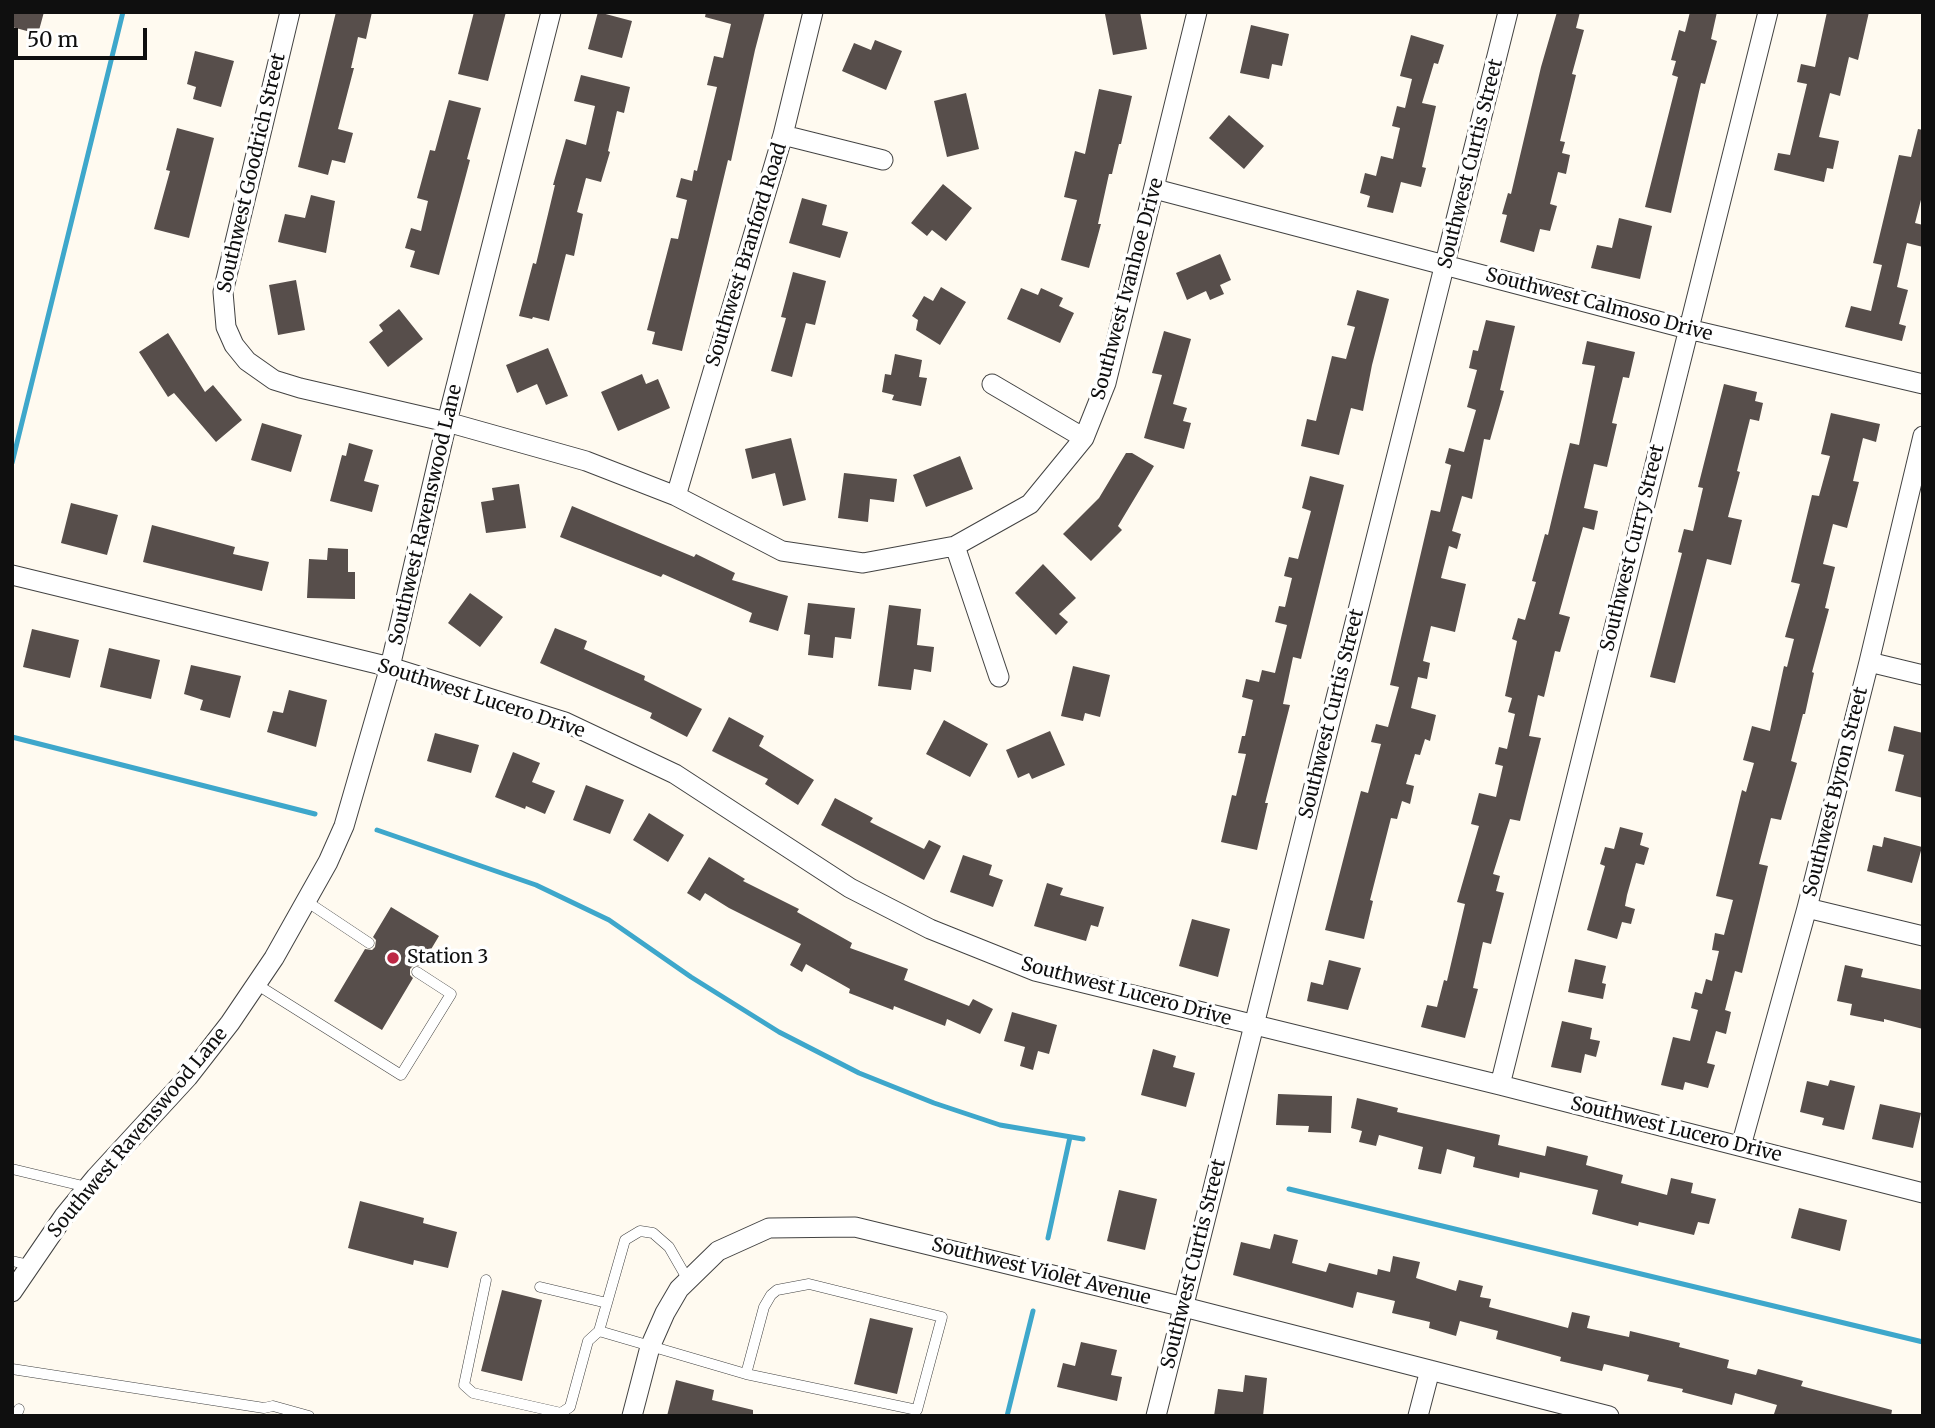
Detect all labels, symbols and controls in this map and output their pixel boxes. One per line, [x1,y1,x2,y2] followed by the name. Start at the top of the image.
[18,14,150,58] scale bar
[27,26,78,53] text: 50 m
[213,51,291,295] street label: Southwest Goodrich Street
[1434,57,1508,271] street label: Southwest Curtis Street
[702,140,792,370] street label: Southwest Branford Road
[1087,176,1169,402] street label: Southwest Ivanhoe Drive
[1483,264,1715,346] street label: Southwest Calmoso Drive
[385,382,467,648] street label: Southwest Ravenswood Lane
[1596,442,1670,654] street label: Southwest Curry Street
[1295,607,1369,821] street label: Southwest Curtis Street
[374,655,588,743] street label: Southwest Lucero Drive
[1799,685,1873,899] street label: Southwest Byron Street
[407,947,488,969] place label: Station 3
[385,950,401,966] marker: Station 3
[1018,953,1234,1031] street label: Southwest Lucero Drive
[43,1023,233,1243] street label: Southwest Ravenswood Lane
[1568,1093,1784,1167] street label: Southwest Lucero Drive
[1157,1157,1231,1371] street label: Southwest Curtis Street
[929,1234,1153,1310] street label: Southwest Violet Avenue

